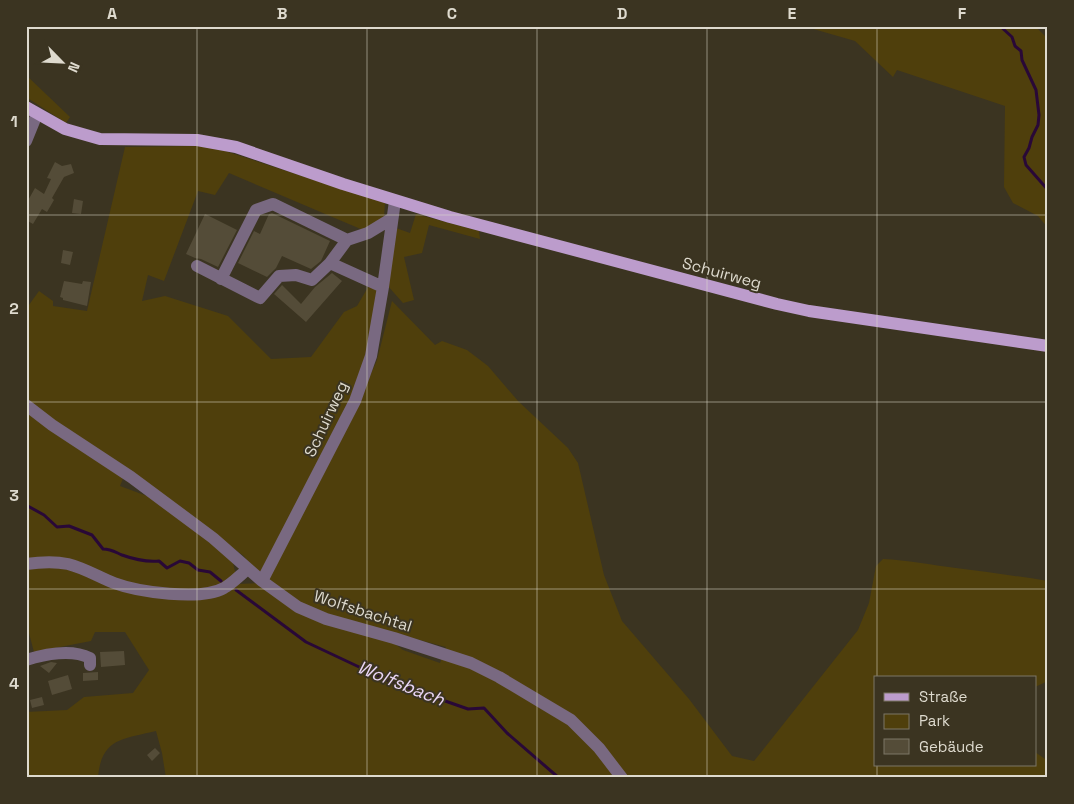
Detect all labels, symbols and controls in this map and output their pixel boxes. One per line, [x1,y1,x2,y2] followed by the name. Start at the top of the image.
[107,3,117,24] text: A
[277,3,287,24] text: B
[447,3,457,24] text: C
[617,3,627,24] text: D
[788,3,797,24] text: E
[958,3,967,24] text: F
[38,38,88,88] north arrow
[64,59,84,75] text: N
[10,111,18,132] text: 1
[680,252,764,294] street label: Schuirweg
[9,298,19,319] text: 2
[299,378,353,460] street label: Schuirweg
[9,485,19,506] text: 3
[311,585,415,637] street label: Wolfsbachtal
[354,655,449,711] water label: Wolfsbach
[9,673,19,694] text: 4
[874,676,1036,766] legend
[919,687,968,706] text: Straße
[919,711,950,730] text: Park
[919,737,984,756] text: Gebäude

